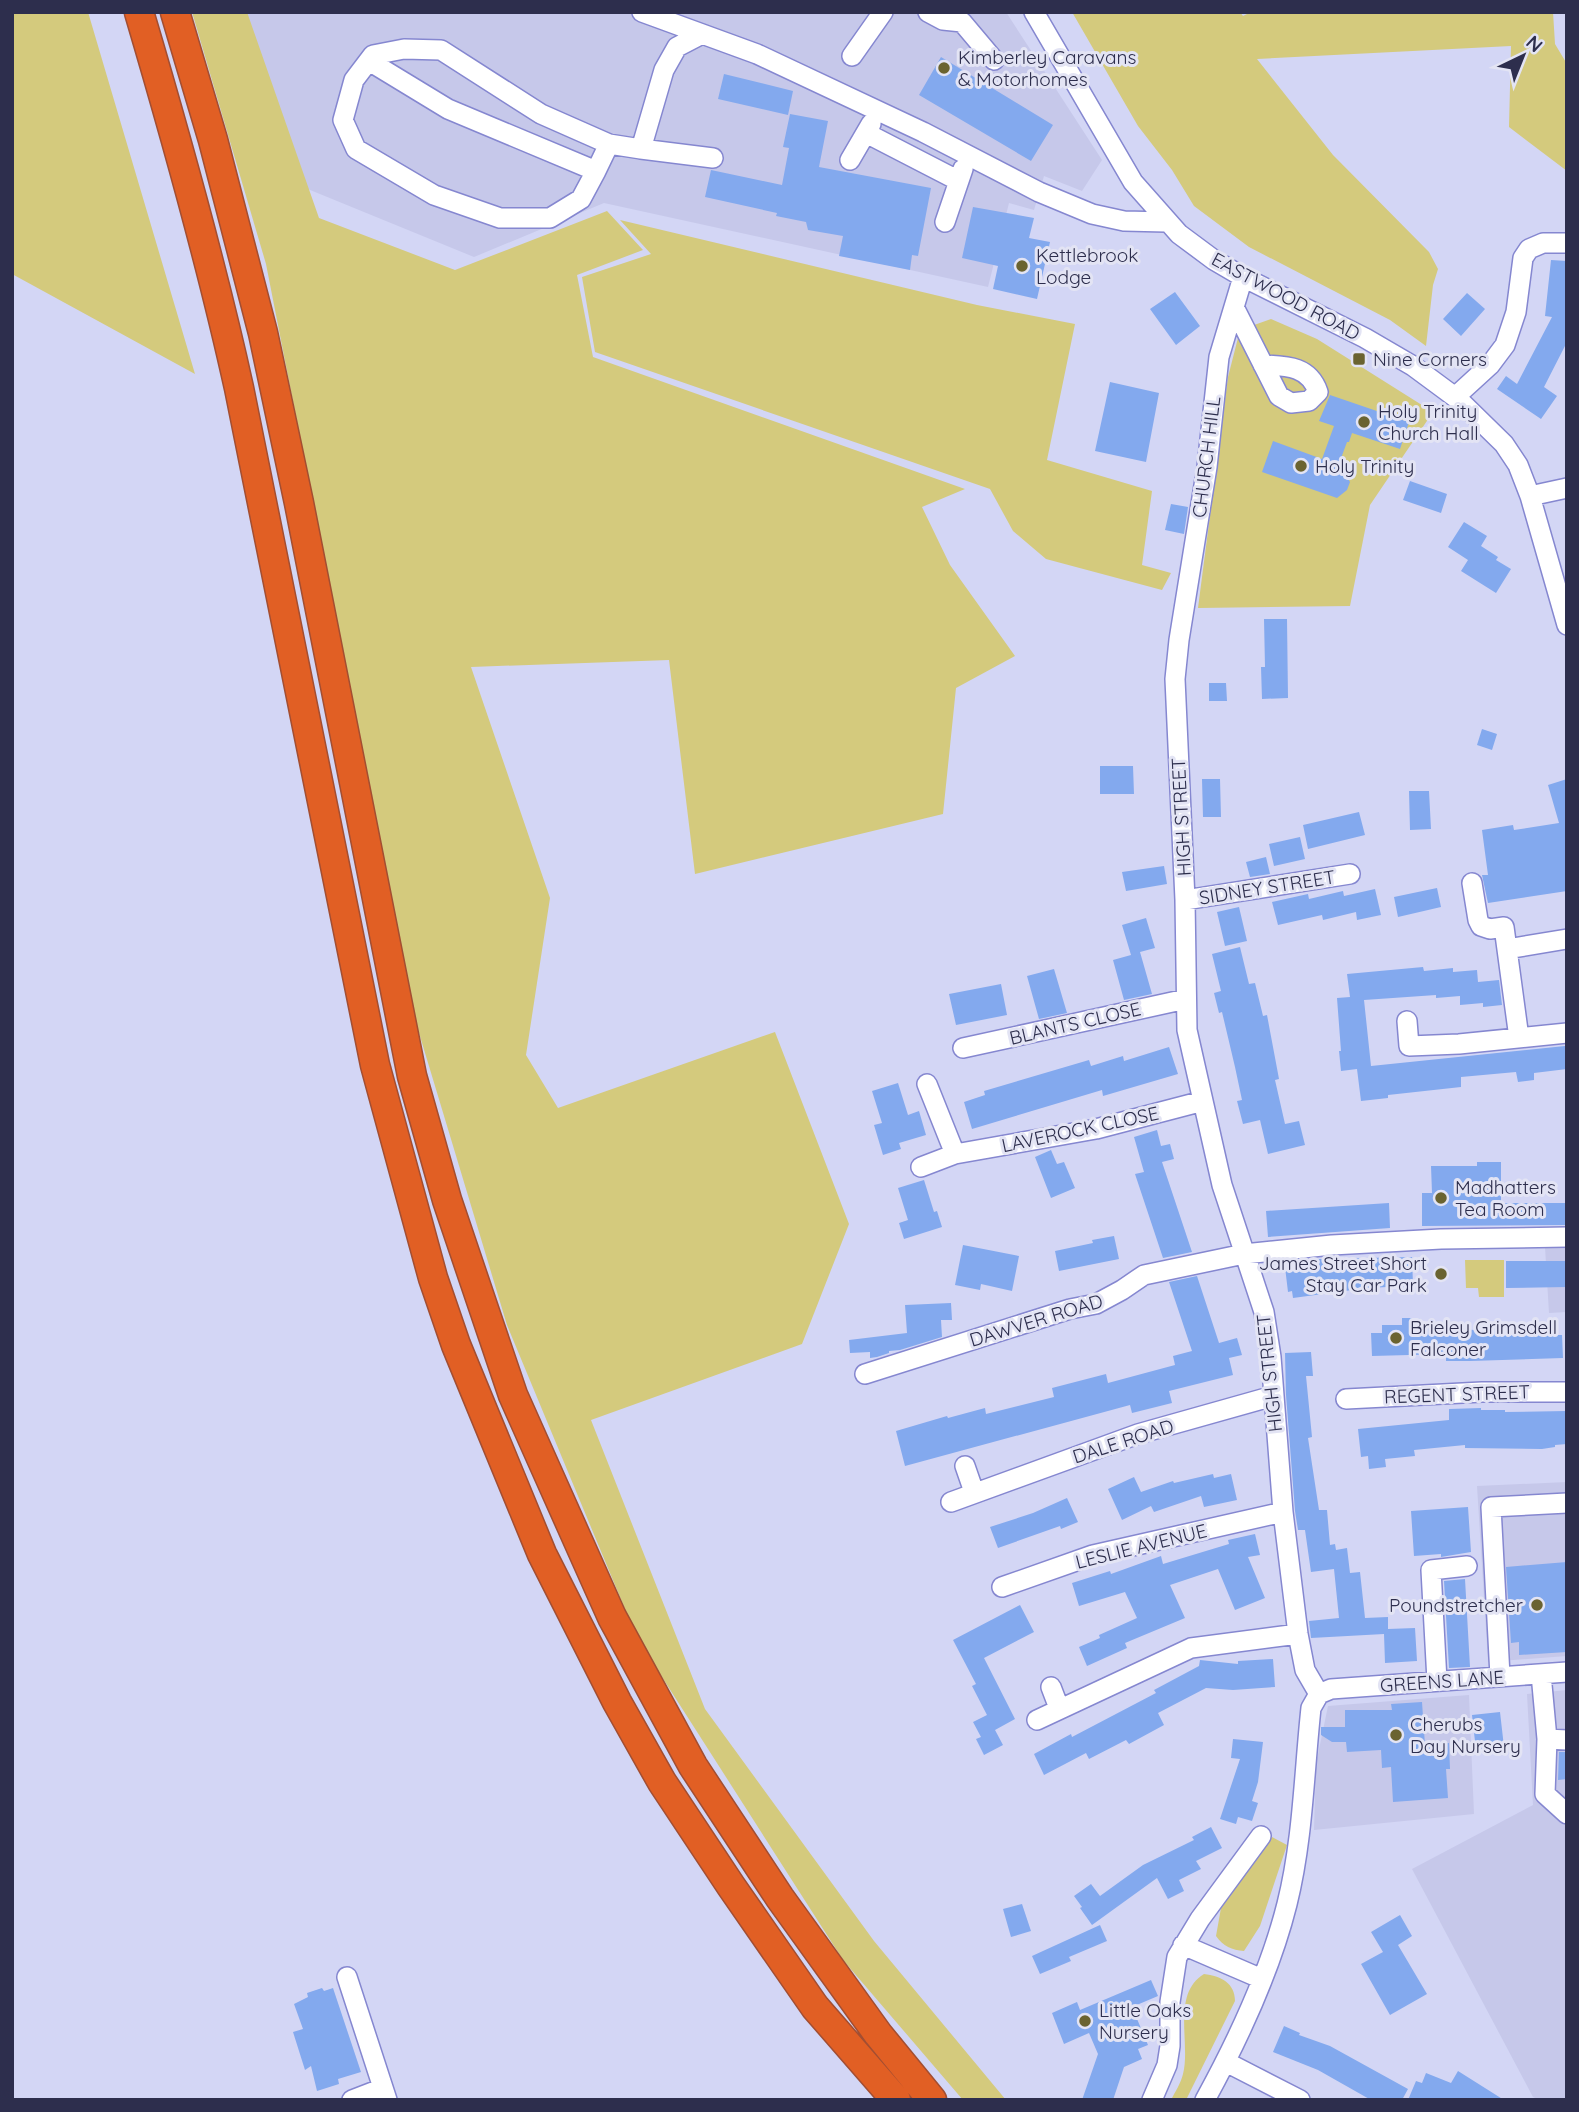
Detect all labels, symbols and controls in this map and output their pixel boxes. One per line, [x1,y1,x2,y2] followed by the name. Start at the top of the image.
[1488,21,1558,91] north arrow
[1521,30,1548,57] text: N
[958,45,1136,91] place label: Kimberley Caravans & Motorhomes
[936,60,952,76] marker: Kimberley Caravans & Motorhomes
[1036,243,1139,289] place label: Kettlebrook Lodge
[1208,247,1364,345] street label: EASTWOOD ROAD
[1014,258,1030,274] marker: Kettlebrook Lodge
[1373,347,1487,371] place label: Nine Corners
[1351,351,1367,367] marker: Nine Corners
[1187,395,1225,519] street label: CHURCH HILL
[1378,399,1479,445] place label: Holy Trinity Church Hall
[1356,414,1372,430] marker: Holy Trinity Church Hall
[1315,454,1414,478] place label: Holy Trinity
[1293,458,1309,474] marker: Holy Trinity
[1166,757,1196,877] street label: HIGH STREET
[1197,864,1337,910] street label: SIDNEY STREET
[1007,996,1143,1050] street label: BLANTS CLOSE
[999,1101,1161,1157] street label: LAVEROCK CLOSE
[1455,1175,1556,1221] place label: Madhatters Tea Room
[1433,1190,1449,1206] marker: Madhatters Tea Room
[1259,1251,1427,1297] place label: James Street Short Stay Car Park
[1433,1266,1449,1282] marker: James Street Short Stay Car Park
[966,1288,1106,1352] street label: DAWVER ROAD
[1251,1313,1287,1433] street label: HIGH STREET
[1410,1315,1557,1361] place label: Brieley Grimsdell Falconer
[1388,1330,1404,1346] marker: Brieley Grimsdell Falconer
[1384,1379,1530,1409] street label: REGENT STREET
[1069,1413,1177,1469] street label: DALE ROAD
[1073,1518,1209,1574] street label: LESLIE AVENUE
[1389,1593,1524,1617] place label: Poundstretcher
[1529,1597,1545,1613] marker: Poundstretcher
[1379,1665,1505,1697] street label: GREENS LANE
[1410,1712,1521,1758] place label: Cherubs Day Nursery
[1388,1727,1404,1743] marker: Cherubs Day Nursery
[1099,1998,1191,2044] place label: Little Oaks Nursery
[1077,2013,1093,2029] marker: Little Oaks Nursery

